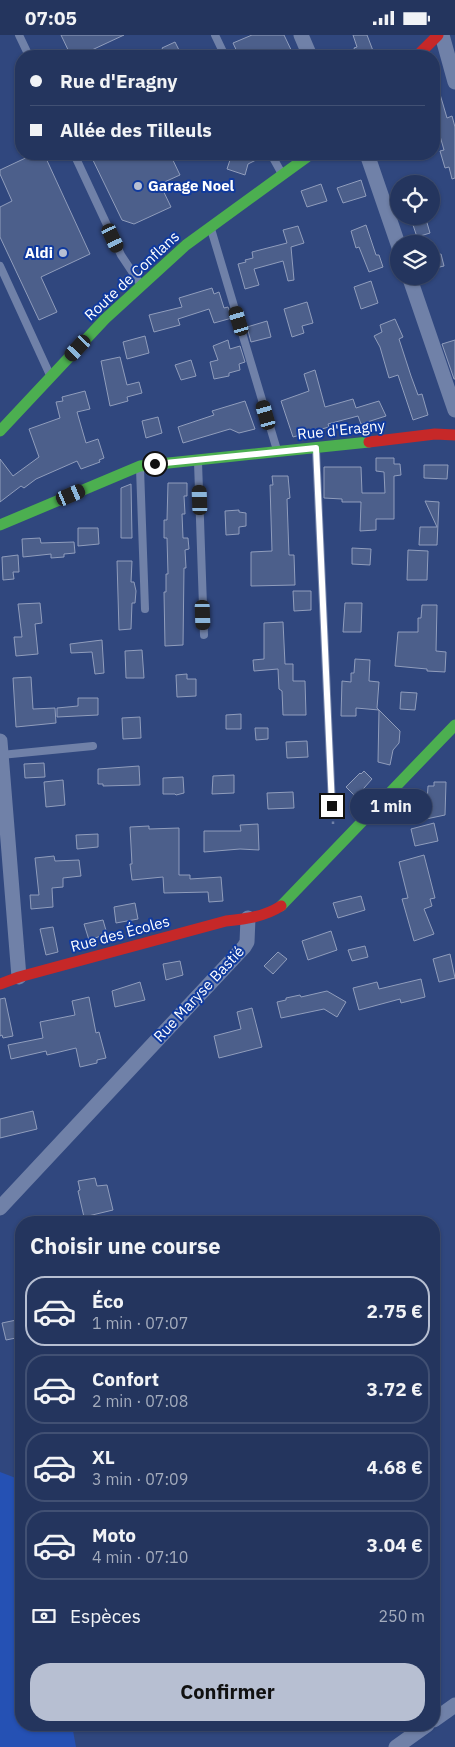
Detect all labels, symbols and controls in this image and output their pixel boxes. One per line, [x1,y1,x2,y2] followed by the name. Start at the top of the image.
[25,6,77,30] text: 07:05
[60,69,178,93] text: Rue d'Eragny
[60,118,212,142] text: Allée des Tilleuls
[390,175,440,285] map controls
[390,175,440,225] button: locate
[148,176,235,195] place label: Garage Noel
[132,180,144,192] marker: Garage Noel
[99,221,126,255] car
[80,227,183,324] street label: Route de Conflans
[390,235,440,285] button: layers
[25,243,53,262] place label: Aldi
[57,247,69,259] marker: Aldi
[227,304,250,338] car
[62,332,93,364] car
[254,399,277,431] car
[296,415,386,444] street label: Rue d'Eragny
[144,453,166,475] route start
[54,482,87,508] car
[191,485,208,515] car
[194,600,211,630] car
[350,789,432,823] callout: 1 min
[321,795,343,817] route end
[370,796,412,816] text: 1 min
[68,911,171,956] street label: Rue des Écoles
[149,942,248,1046] street label: Rue Maryse Bastié
[30,1231,221,1260] text: Choisir une course
[32,1289,77,1334] icon: car
[92,1289,124,1313] text: Éco
[367,1299,423,1323] text: 2.75 €
[92,1313,188,1333] text: 1 min · 07:07
[32,1367,77,1412] icon: car
[92,1367,159,1391] text: Confort
[367,1377,423,1401] text: 3.72 €
[92,1391,188,1411] text: 2 min · 07:08
[32,1445,77,1490] icon: car
[92,1445,115,1469] text: XL
[367,1455,423,1479] text: 4.68 €
[92,1469,188,1489] text: 3 min · 07:09
[32,1523,77,1568] icon: car
[92,1523,136,1547] text: Moto
[367,1533,423,1557] text: 3.04 €
[92,1547,188,1567] text: 4 min · 07:10
[30,1602,58,1630] icon: cash
[70,1604,141,1628] text: Espèces
[378,1606,425,1626] text: 250 m
[30,1663,425,1721] button: Confirmer

